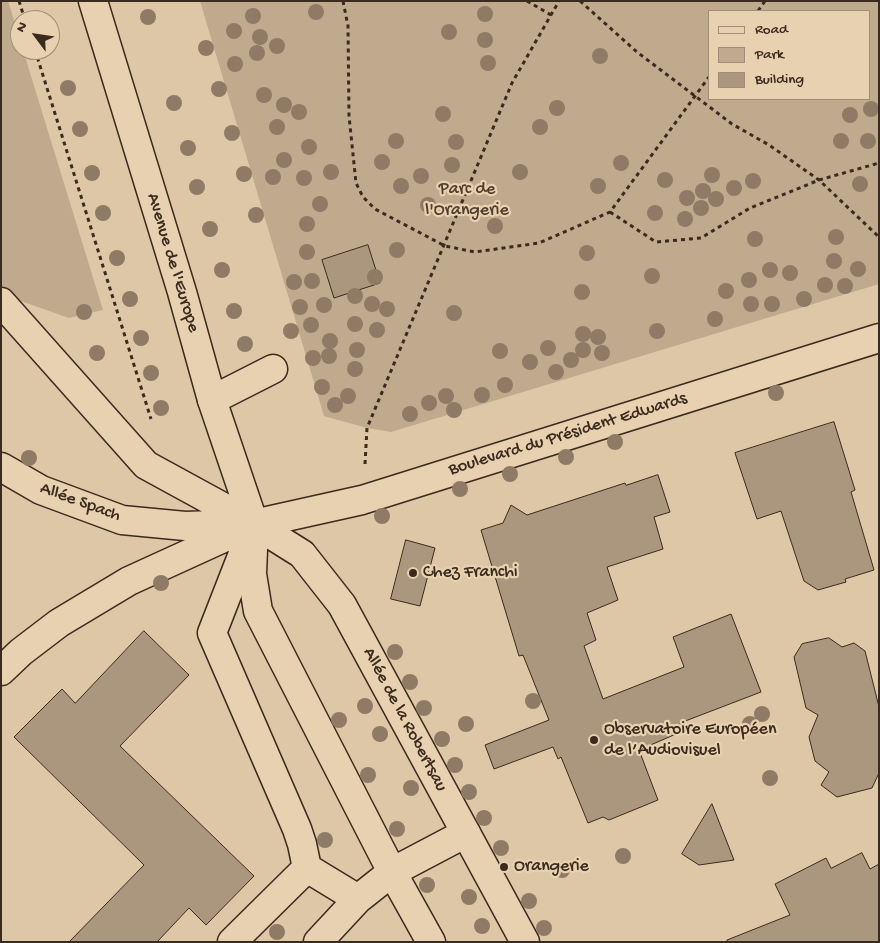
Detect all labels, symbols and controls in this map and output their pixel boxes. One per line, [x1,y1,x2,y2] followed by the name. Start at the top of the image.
[10,10,60,60] north arrow
[708,10,870,100] legend
[13,19,32,36] text: N
[755,21,788,39] text: Road
[755,46,784,64] text: Park
[755,71,804,89] text: Building
[425,179,509,222] park label: Parc de l'Orangerie
[141,191,203,335] street label: Avenue de l'Europe
[446,388,690,482] street label: Boulevard du Président Edwards
[37,478,123,528] street label: Allée Spach
[423,562,518,584] place label: Chez Franchi
[407,567,419,579] marker: Chez Franchi
[357,644,451,796] street label: Allée de la Robertsau
[604,719,776,762] place label: Observatoire Européen de l’Audiovisuel
[588,734,600,746] marker: Observatoire Européen de l’Audiovisuel
[514,856,589,878] place label: Orangerie
[498,861,510,873] marker: Orangerie

